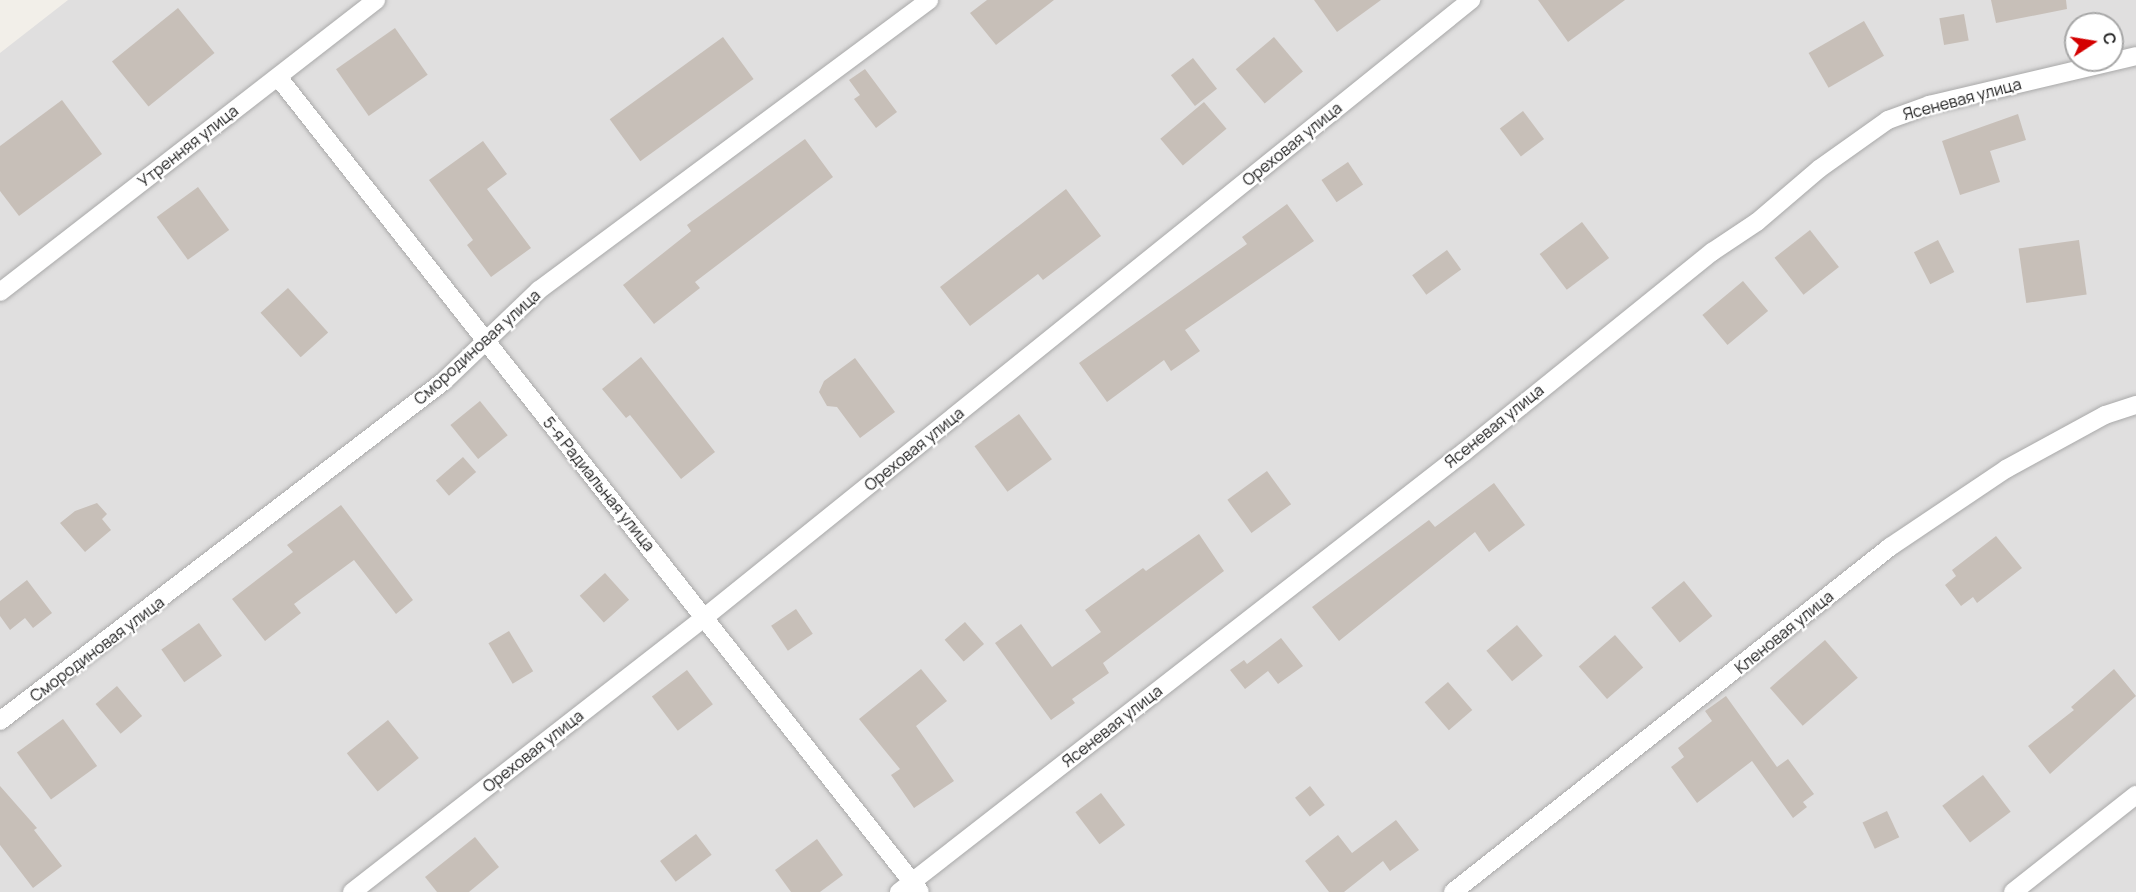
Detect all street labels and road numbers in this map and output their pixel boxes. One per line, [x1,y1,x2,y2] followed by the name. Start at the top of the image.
[1901,74,2023,124] street label: Ясеневая улица
[1238,98,1346,190] street label: Ореховая улица
[134,101,242,191] street label: Утренняя улица
[410,285,544,409] street label: Смородиновая улица
[1441,380,1547,472] street label: Ясеневая улица
[860,403,968,495] street label: Ореховая улица
[539,413,659,555] street label: 5-я Радиальная улица
[1731,586,1837,678] street label: Кленовая улица
[26,592,168,706] street label: Смородиновая улица
[1058,681,1166,771] street label: Ясеневая улица
[479,706,587,796] street label: Ореховая улица

